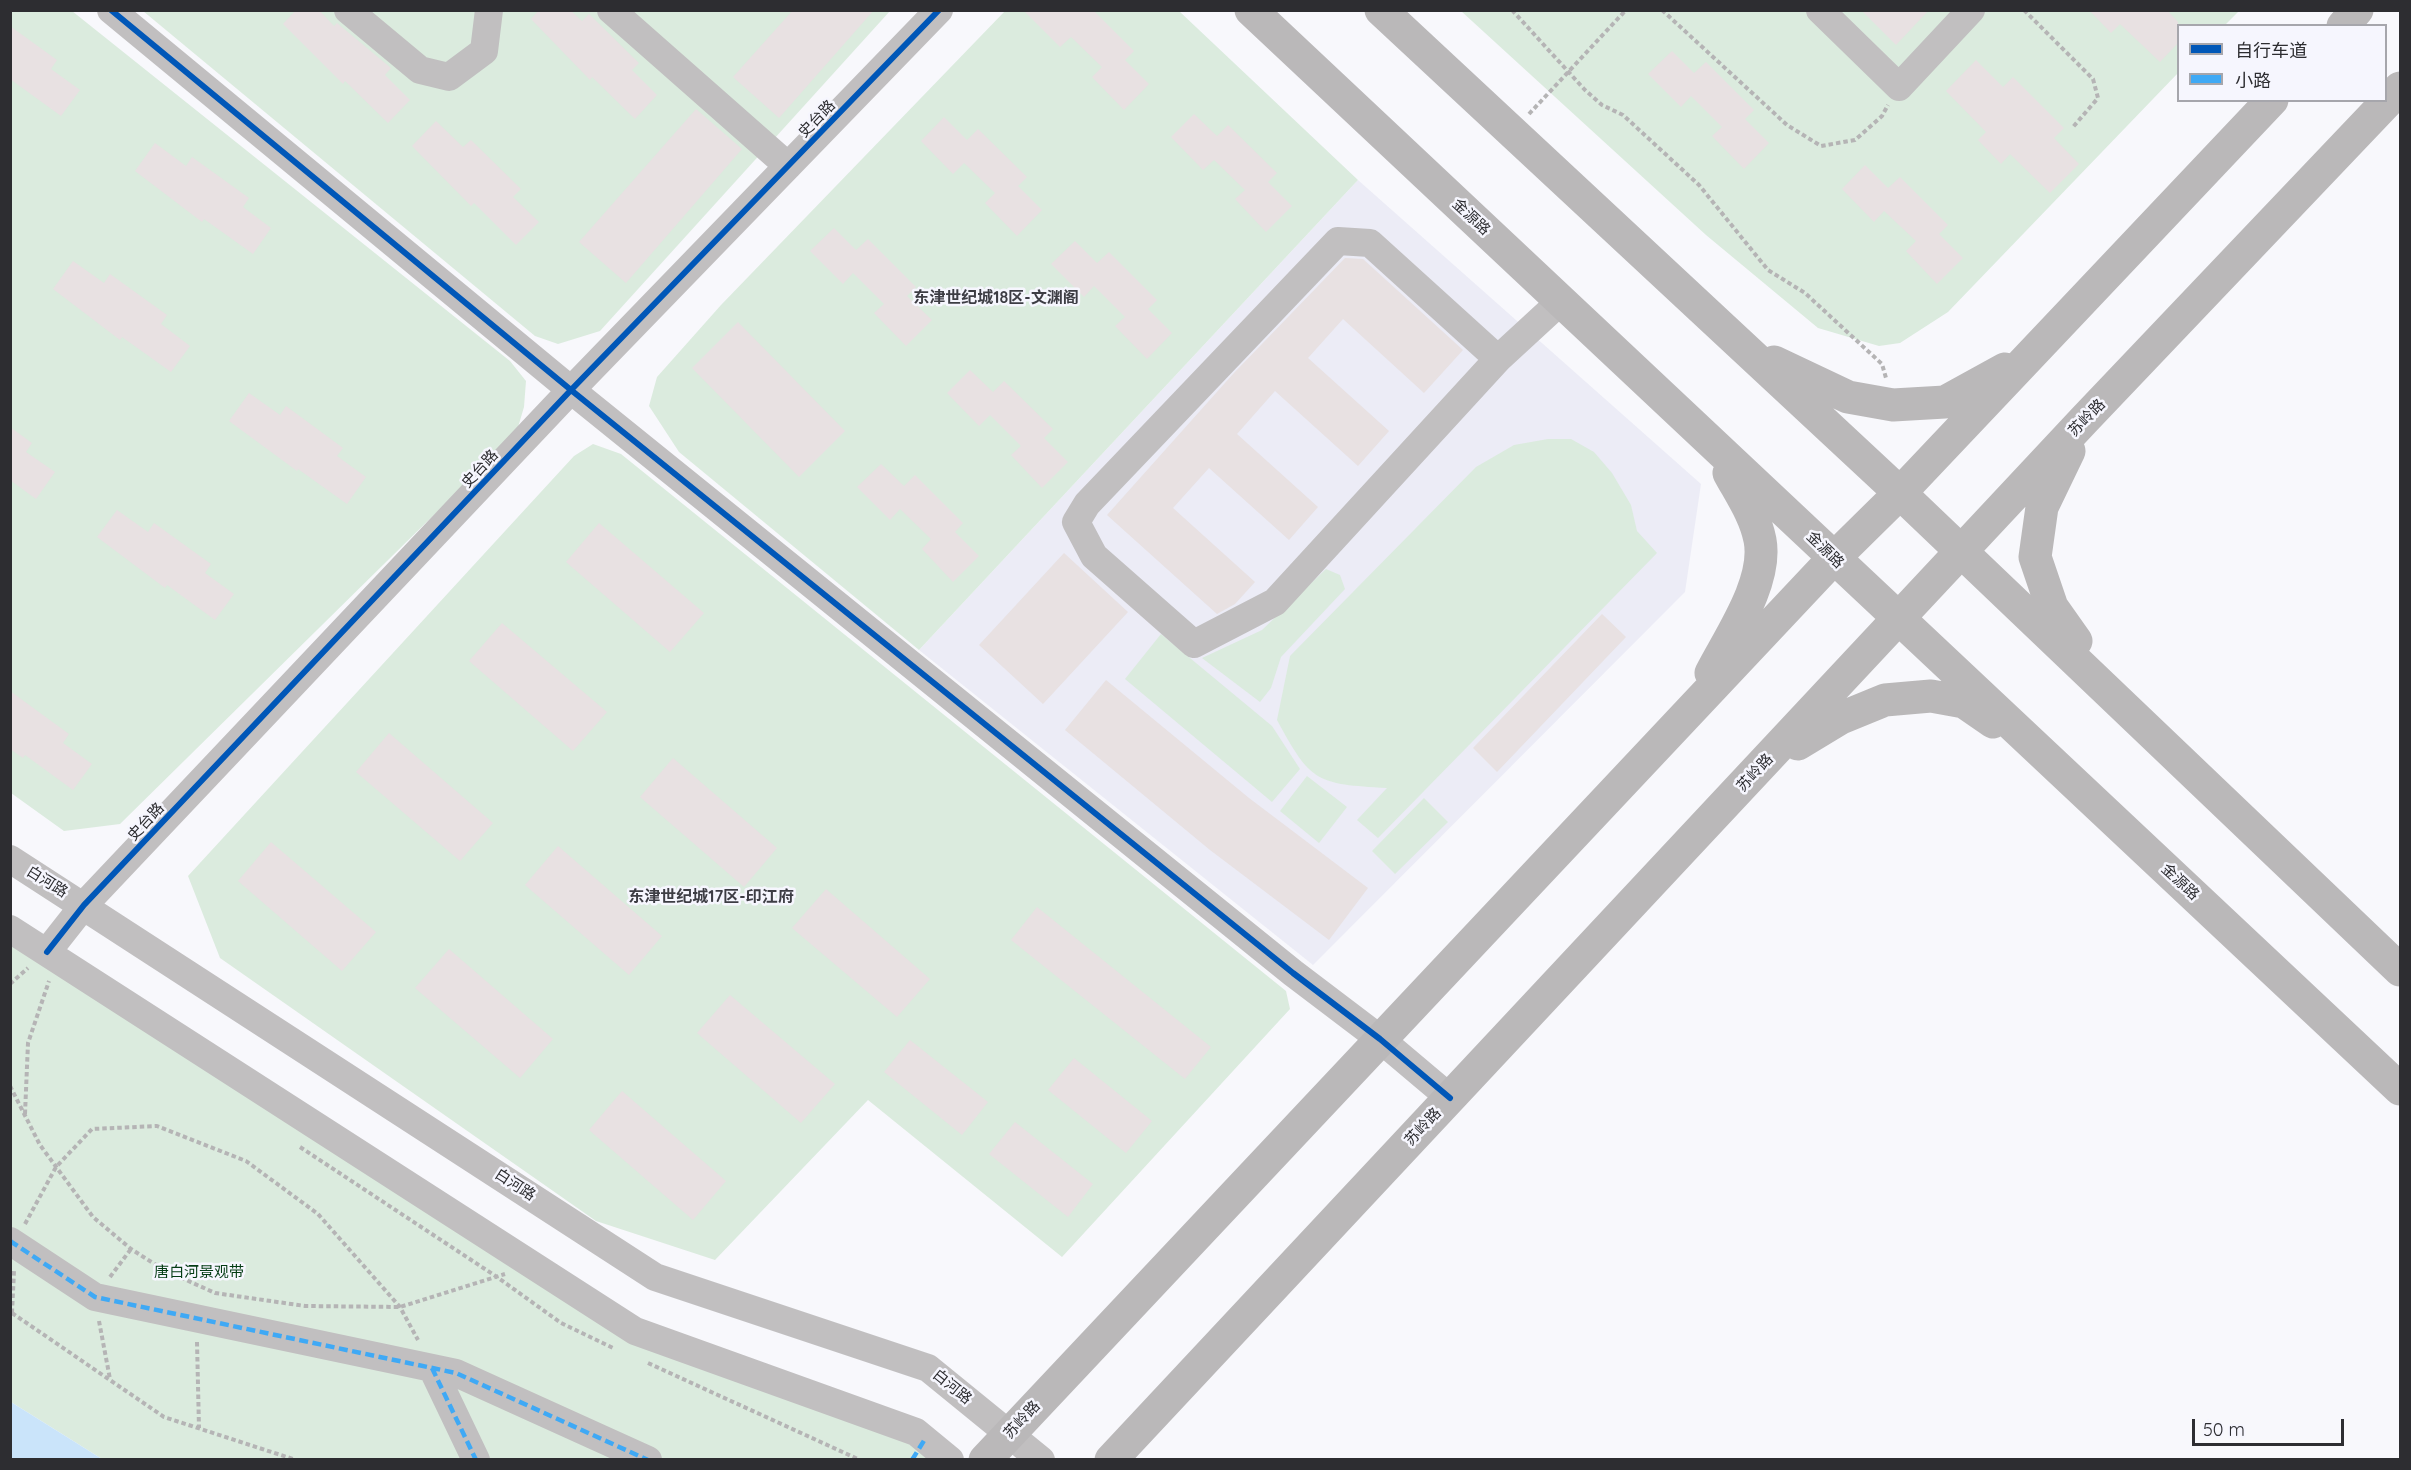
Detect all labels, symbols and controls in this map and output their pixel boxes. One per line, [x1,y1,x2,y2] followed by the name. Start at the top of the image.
[2177,24,2387,102] legend
[2235,39,2307,62] text: 自行车道
[2235,69,2271,92] text: 小路
[795,97,839,141] street label: 史台路
[1448,195,1494,239] street label: 金源路
[913,288,1079,308] district label: 东津世纪城18区-文渊阁
[2065,396,2109,440] street label: 苏岭路
[458,446,502,492] street label: 史台路
[1803,528,1847,572] street label: 金源路
[1733,750,1777,796] street label: 苏岭路
[124,799,168,845] street label: 史台路
[2157,860,2203,904] street label: 金源路
[23,862,71,902] street label: 白河路
[628,887,794,907] district label: 东津世纪城17区-印江府
[1401,1104,1445,1150] street label: 苏岭路
[491,1165,539,1205] street label: 白河路
[154,1263,244,1281] park label: 唐白河景观带
[929,1366,975,1408] street label: 白河路
[1000,1397,1044,1443] street label: 苏岭路
[2195,1407,2346,1445] scale bar
[2203,1418,2245,1441] text: 50 m

